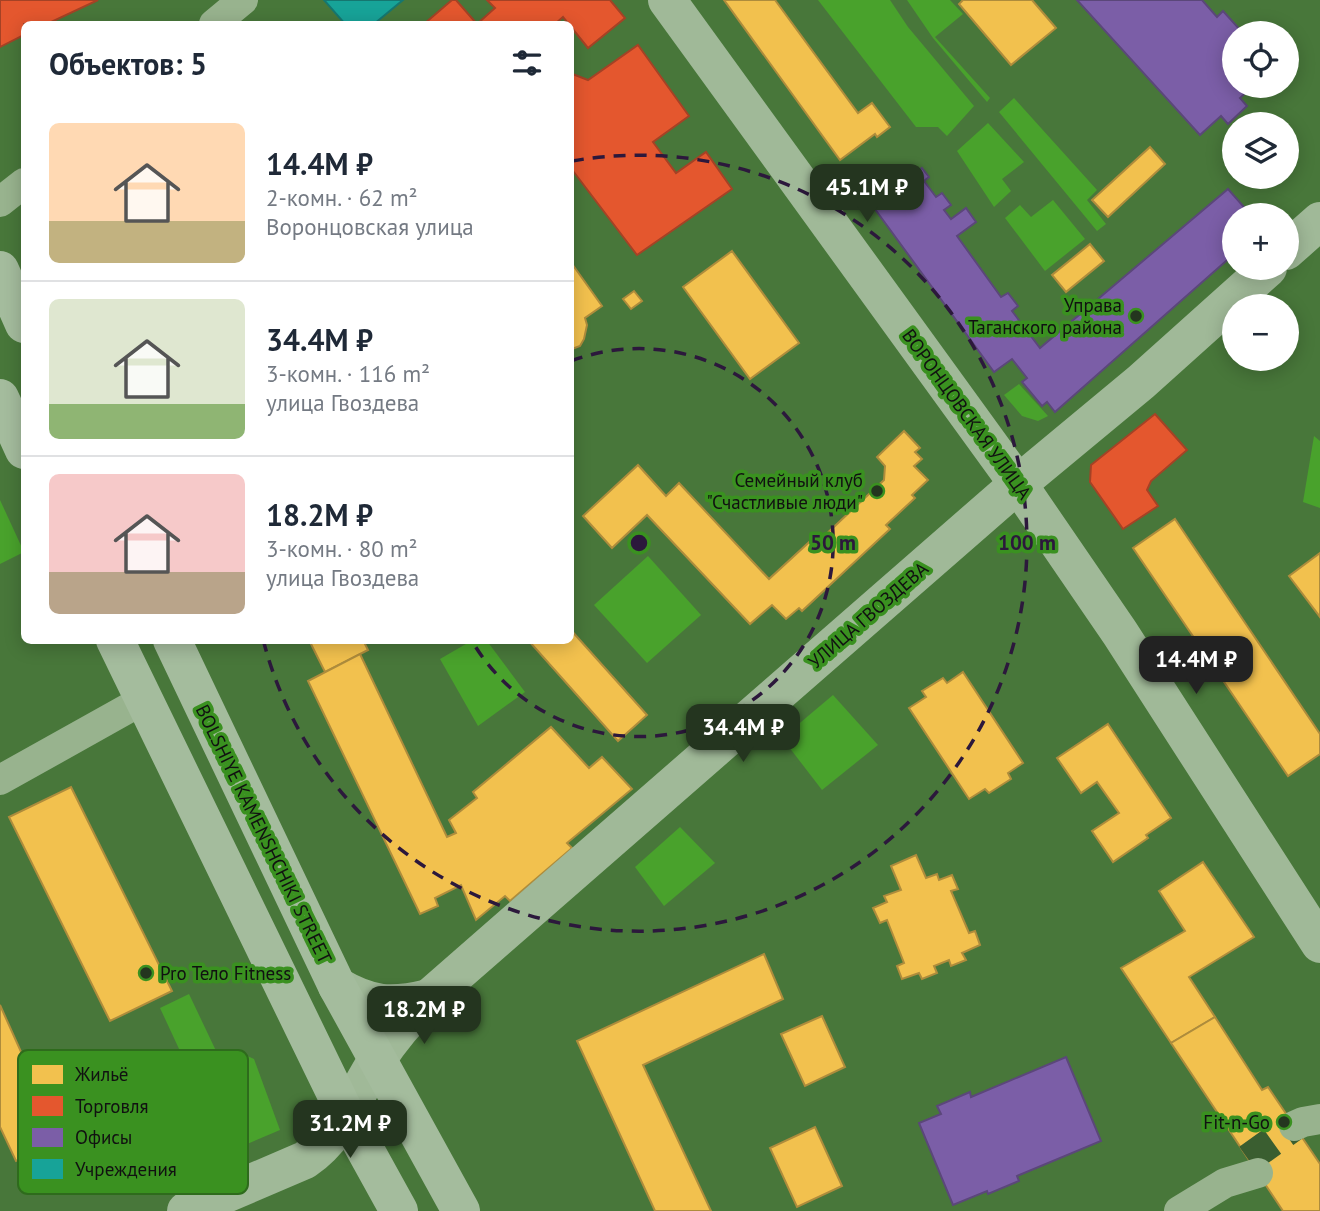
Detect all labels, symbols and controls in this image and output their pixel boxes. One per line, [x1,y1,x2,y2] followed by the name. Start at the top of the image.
[1222,21,1299,371] map controls
[1222,21,1299,98] button: locate
[49,44,207,83] text: Объектов: 5
[508,44,546,82] icon: filters
[1222,112,1299,189] button: layers
[266,144,373,183] text: 14.4M ₽
[105,151,189,235] icon: home
[802,164,932,224] pin: 45.1M ₽
[826,172,908,201] text: 45.1M ₽
[266,183,418,212] text: 2-комн. · 62 m²
[1222,203,1299,280] button: +
[266,212,474,241] text: Воронцовская улица
[968,293,1122,339] place label: Управа Таганского района
[1222,294,1299,371] button: −
[1128,308,1144,324] marker: Управа Таганского района
[266,320,373,359] text: 34.4M ₽
[897,324,1037,504] street label: ВОРОНЦОВСКАЯ УЛИЦА
[105,327,189,411] icon: home
[266,359,430,388] text: 3-комн. · 116 m²
[266,388,419,417] text: улица Гвоздева
[706,468,863,514] place label: Семейный клуб "Счастливые люди"
[869,483,885,499] marker: Семейный клуб "Счастливые люди"
[266,495,373,534] text: 18.2M ₽
[105,502,189,586] icon: home
[810,529,856,556] text: 50 m
[998,529,1056,556] text: 100 m
[627,531,651,555] centre of rings
[266,534,418,563] text: 3-комн. · 80 m²
[803,556,933,674] street label: УЛИЦА ГВОЗДЕВА
[266,563,419,592] text: улица Гвоздева
[1131,636,1261,696] pin: 14.4M ₽
[1155,644,1237,673] text: 14.4M ₽
[191,701,338,968] street label: BOLSHIYE KAMENSHCHIKI STREET
[678,704,808,764] pin: 34.4M ₽
[702,712,784,741] text: 34.4M ₽
[160,961,291,985] place label: Pro Тело Fitness
[138,965,154,981] marker: Pro Тело Fitness
[359,986,489,1046] pin: 18.2M ₽
[383,994,465,1023] text: 18.2M ₽
[18,1050,248,1194] legend
[74,1062,129,1086] text: Жильё
[75,1094,149,1118] text: Торговля
[285,1100,415,1160] pin: 31.2M ₽
[309,1108,391,1137] text: 31.2M ₽
[1203,1110,1270,1134] place label: Fit-n-Go
[1276,1114,1292,1130] marker: Fit-n-Go
[75,1125,132,1149] text: Офисы
[75,1157,177,1181] text: Учреждения

